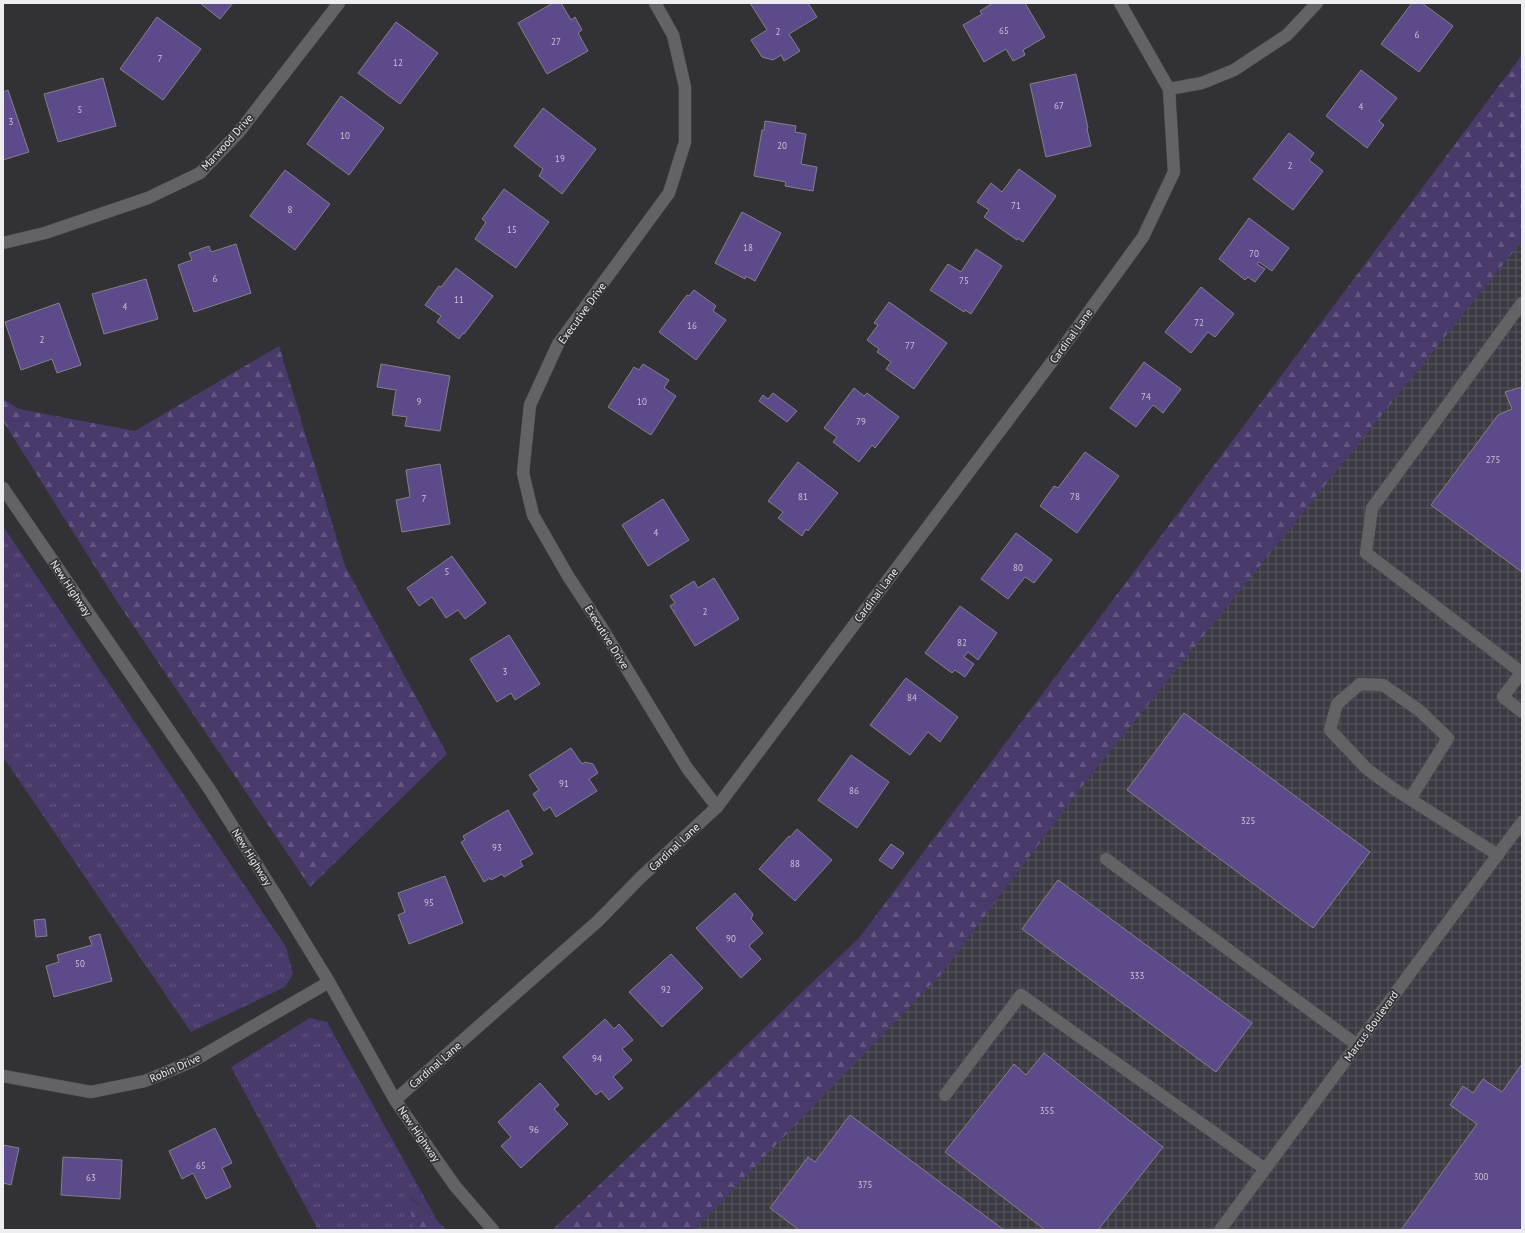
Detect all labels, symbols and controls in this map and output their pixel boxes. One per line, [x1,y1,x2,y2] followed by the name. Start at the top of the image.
[999,25,1009,36] house number: 65
[776,26,781,37] house number: 2
[1415,29,1420,40] house number: 6
[551,36,561,47] house number: 27
[158,53,163,64] house number: 7
[393,57,403,68] house number: 12
[1054,100,1064,111] house number: 67
[1359,101,1364,112] house number: 4
[78,104,83,115] house number: 5
[198,111,256,173] street label: Marwood Drive
[9,116,14,127] house number: 3
[340,130,350,141] house number: 10
[777,140,787,151] house number: 20
[555,153,565,164] house number: 19
[1288,160,1293,171] house number: 2
[1011,200,1021,211] house number: 71
[288,204,293,215] house number: 8
[507,224,517,235] house number: 15
[743,242,753,253] house number: 18
[1249,248,1259,259] house number: 70
[213,273,218,284] house number: 6
[959,275,969,286] house number: 75
[555,279,609,347] street label: Executive Drive
[454,294,464,305] house number: 11
[123,301,128,312] house number: 4
[1046,306,1096,366] street label: Cardinal Lane
[1194,317,1204,328] house number: 72
[687,320,697,331] house number: 16
[40,334,45,345] house number: 2
[905,340,915,351] house number: 77
[1141,391,1151,402] house number: 74
[417,396,422,407] house number: 9
[637,396,647,407] house number: 10
[856,416,866,427] house number: 79
[1486,454,1500,465] house number: 275
[798,491,808,502] house number: 81
[1070,491,1080,502] house number: 78
[422,493,427,504] house number: 7
[654,527,659,538] house number: 4
[47,557,95,619] street label: New Highway
[1013,562,1023,573] house number: 80
[851,565,901,625] street label: Cardinal Lane
[445,566,450,577] house number: 5
[582,602,632,672] street label: Executive Drive
[703,606,708,617] house number: 2
[957,637,967,648] house number: 82
[503,666,508,677] house number: 3
[907,692,917,703] house number: 84
[559,778,569,789] house number: 91
[849,785,859,796] house number: 86
[1241,815,1255,826] house number: 325
[646,820,703,874] street label: Cardinal Lane
[229,826,276,889] street label: New Highway
[492,842,502,853] house number: 93
[790,858,800,869] house number: 88
[424,897,434,908] house number: 95
[726,933,736,944] house number: 90
[75,958,85,969] house number: 50
[1130,970,1144,981] house number: 333
[661,984,671,995] house number: 92
[1341,988,1401,1064] street label: Marcus Boulevard
[406,1038,464,1091] street label: Cardinal Lane
[147,1050,203,1085] street label: Robin Drive
[592,1053,602,1064] house number: 94
[395,1104,444,1165] street label: New Highway
[1040,1105,1054,1116] house number: 355
[529,1124,539,1135] house number: 96
[196,1160,206,1171] house number: 65
[1474,1171,1488,1182] house number: 300
[86,1172,96,1183] house number: 63
[858,1179,872,1190] house number: 375

